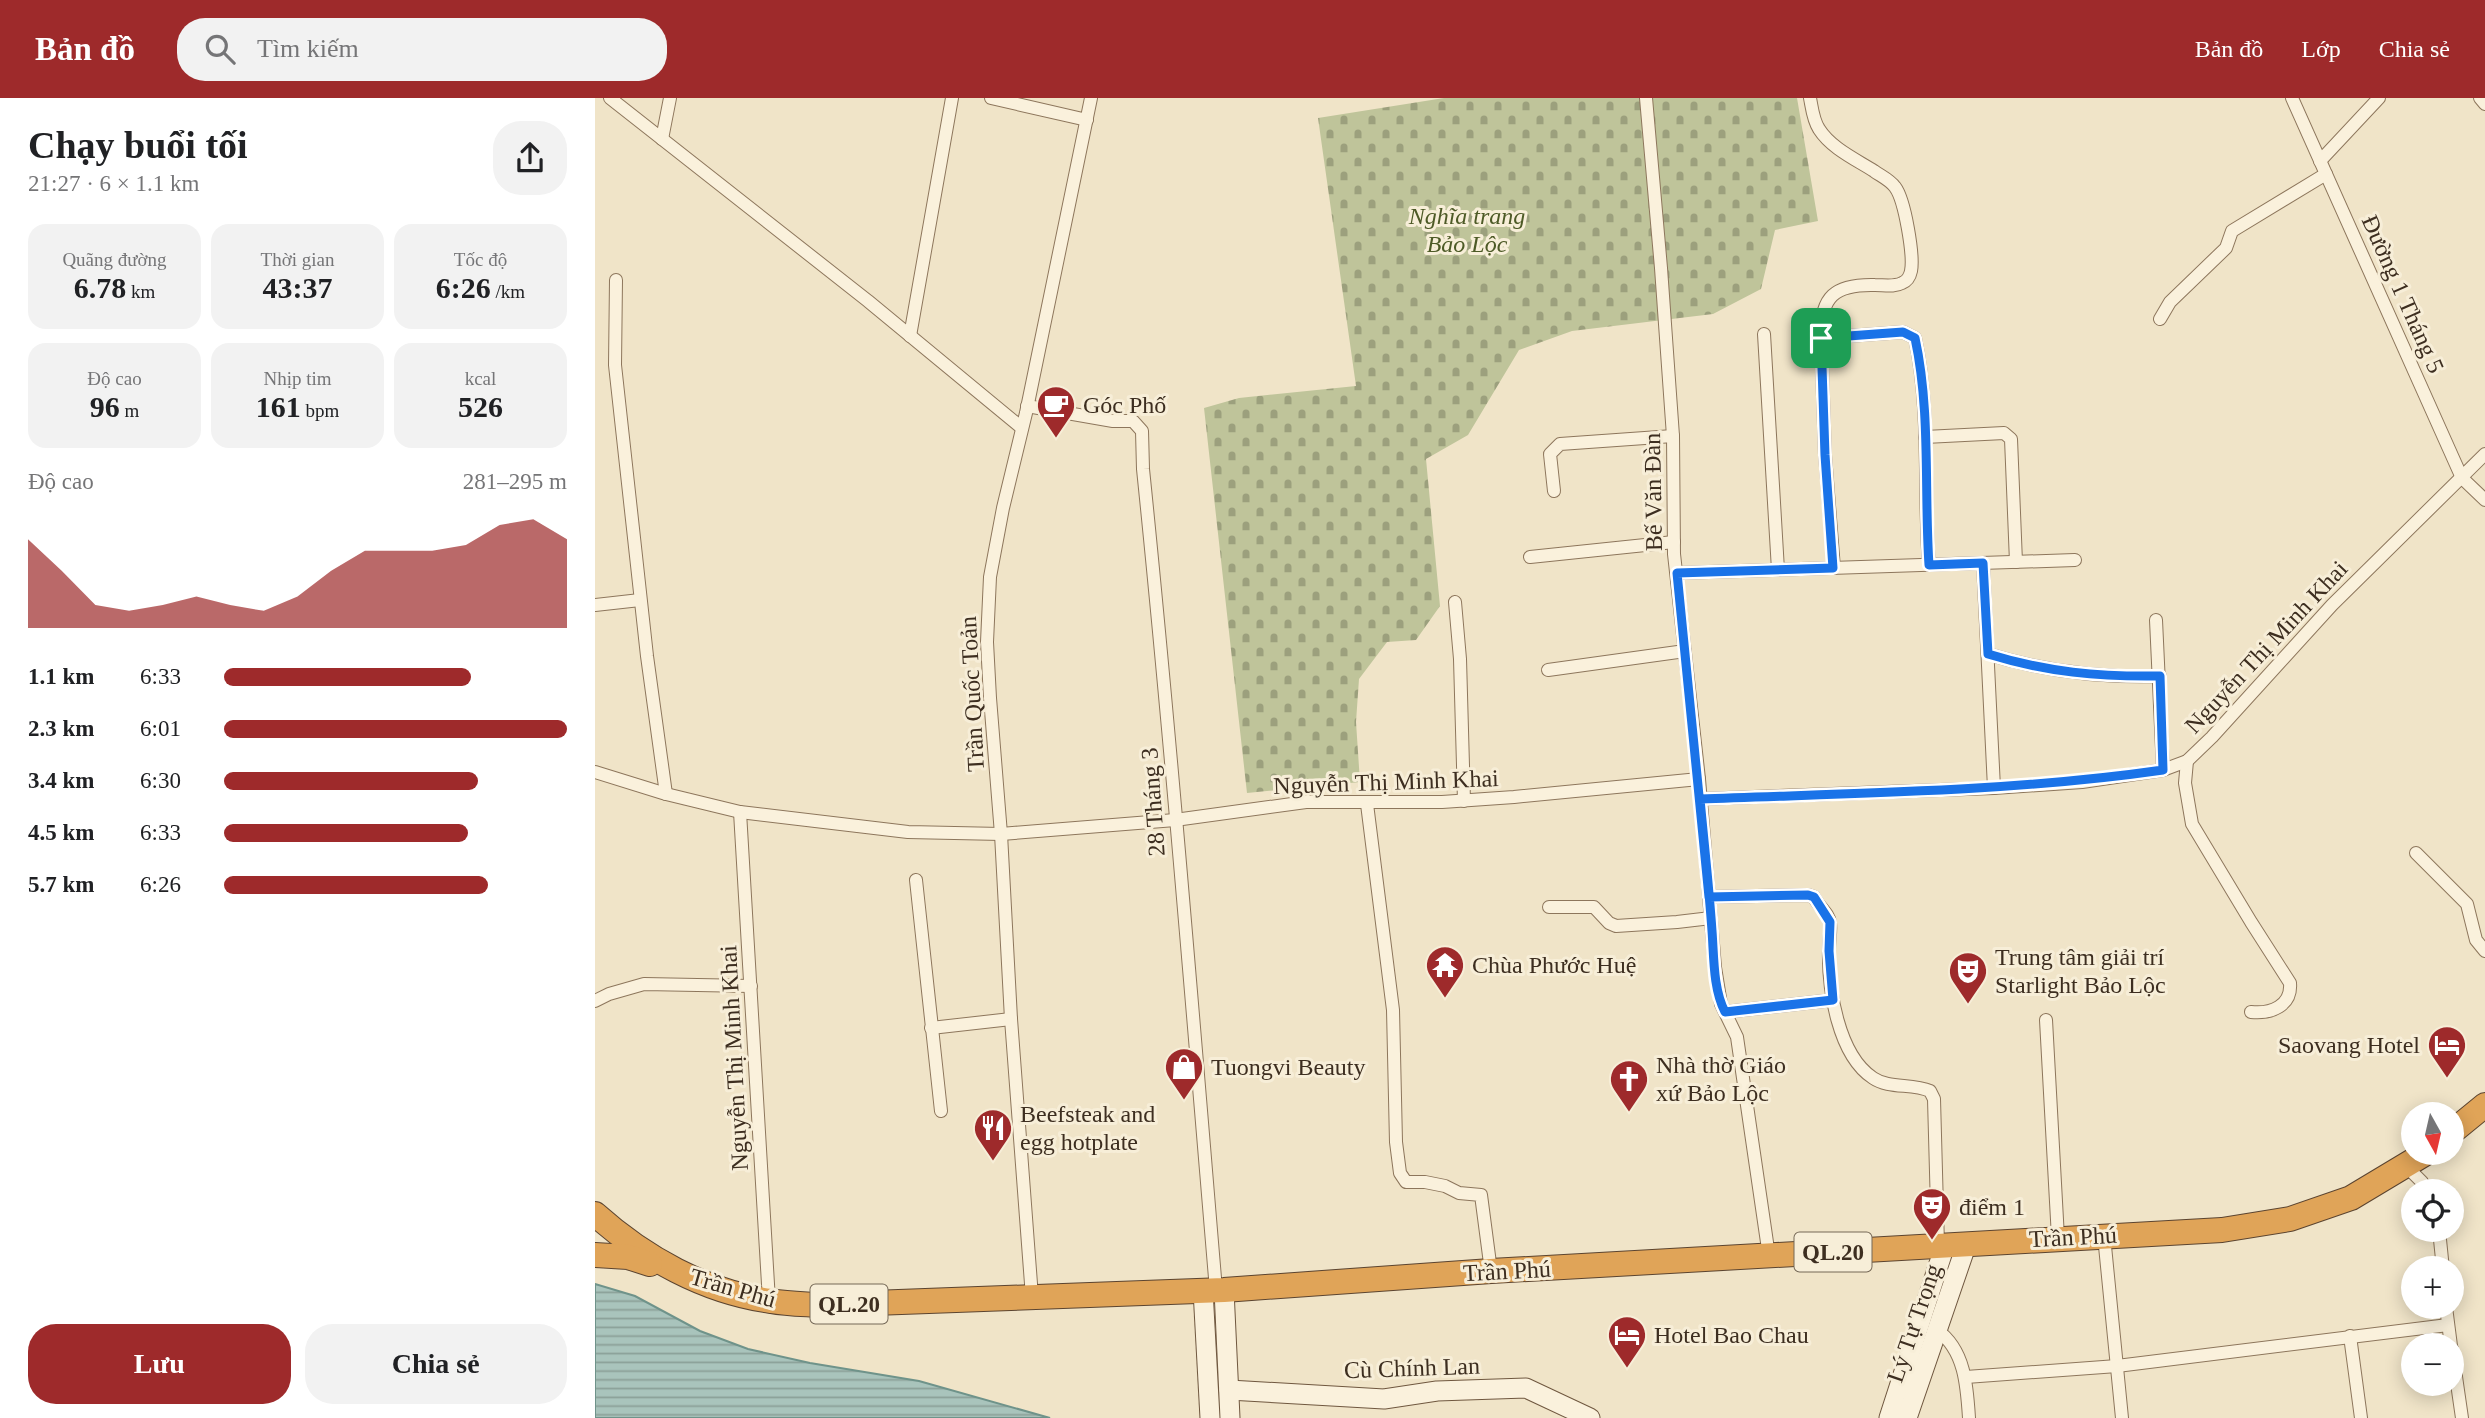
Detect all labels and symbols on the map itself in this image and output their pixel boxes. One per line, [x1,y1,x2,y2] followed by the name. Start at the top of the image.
[1408,203,1525,257] park label: Nghĩa trang Bảo Lộc
[2357,211,2449,377] street label: Đường 1 Tháng 5
[1791,308,1851,368] pin
[1035,384,1077,439] cafe icon: Góc Phố
[1083,392,1166,418] place label: Góc Phố
[1639,433,1667,551] street label: Bế Văn Đàn
[2180,555,2353,738] street label: Nguyễn Thị Minh Khai
[955,616,989,772] street label: Trần Quốc Toản
[1136,747,1170,857] street label: 28 Tháng 3
[1273,765,1499,799] street label: Nguyễn Thị Minh Khai
[715,944,753,1171] street label: Nguyễn Thị Minh Khai
[1424,944,1466,999] temple icon: Chùa Phước Huệ
[1995,944,2166,998] place label: Trung tâm giải trí Starlight Bảo Lộc
[1947,950,1989,1005] theatre icon: Trung tâm giải trí Starlight Bảo Lộc
[1472,952,1636,978] place label: Chùa Phước Huệ
[2426,1024,2468,1079] hotel icon: Saovang Hotel
[2278,1032,2420,1058] place label: Saovang Hotel
[1163,1046,1205,1101] shop icon: Tuongvi Beauty
[1656,1052,1786,1106] place label: Nhà thờ Giáo xứ Bảo Lộc
[1211,1054,1365,1080] place label: Tuongvi Beauty
[1608,1058,1650,1113] church icon: Nhà thờ Giáo xứ Bảo Lộc
[1020,1101,1155,1155] place label: Beefsteak and egg hotplate
[2401,1102,2464,1166] north arrow
[972,1107,1014,1162] restaurant icon: Beefsteak and egg hotplate
[1911,1186,1953,1241] theatre icon: điểm 1
[1959,1194,2025,1220] place label: điểm 1
[2028,1222,2118,1252] street label: Trần Phú
[1795,1232,1871,1272] road number: QL.20
[1462,1256,1552,1286] street label: Trần Phú
[1882,1260,1946,1386] street label: Lý Tự Trọng
[687,1263,779,1313] street label: Trần Phú
[811,1284,887,1324] road number: QL.20
[1606,1314,1648,1369] hotel icon: Hotel Bao Chau
[1654,1322,1809,1348] place label: Hotel Bao Chau
[1344,1353,1480,1383] street label: Cù Chính Lan

